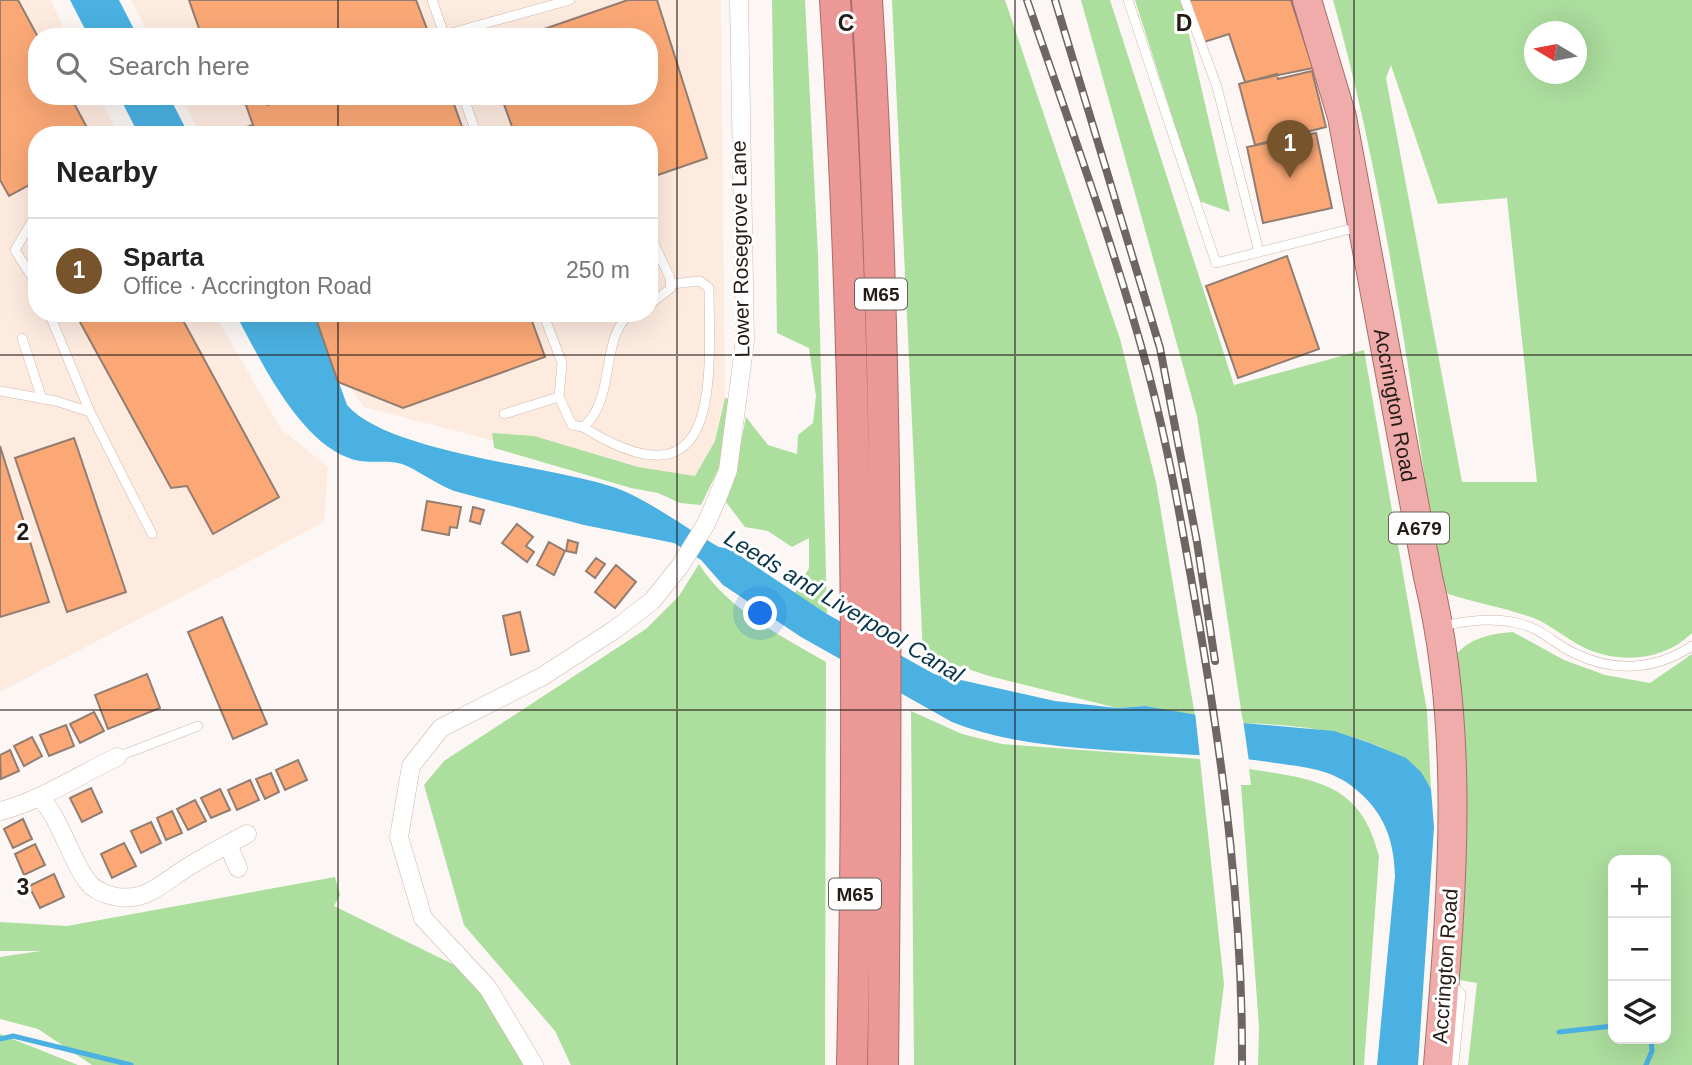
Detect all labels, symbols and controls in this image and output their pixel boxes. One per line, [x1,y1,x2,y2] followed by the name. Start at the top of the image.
[838,10,854,36] text: C
[1176,10,1192,36] text: D
[1524,21,1587,84] north arrow
[28,28,658,105] search box
[52,48,90,86] icon: search
[108,51,250,81] text: Search here
[1267,120,1313,178] pin: 1
[727,140,753,358] street label: Lower Rosegrove Lane
[56,155,158,188] text: Nearby
[123,242,204,272] text: Sparta
[73,257,85,283] text: 1
[566,257,630,283] text: 250 m
[123,273,372,299] text: Office · Accrington Road
[855,278,907,310] road number: M65
[1370,326,1421,483] street label: Accrington Road
[1389,512,1449,544] road number: A679
[17,519,29,545] text: 2
[720,524,969,688] water label: Leeds and Liverpool Canal
[743,596,777,630] your location
[1608,855,1671,1044] map controls
[1608,855,1671,918] button: +
[17,874,29,900] text: 3
[829,878,881,909] road number: M65
[1428,888,1462,1044] street label: Accrington Road
[1608,918,1671,981] button: −
[1608,981,1671,1044] button: layers

